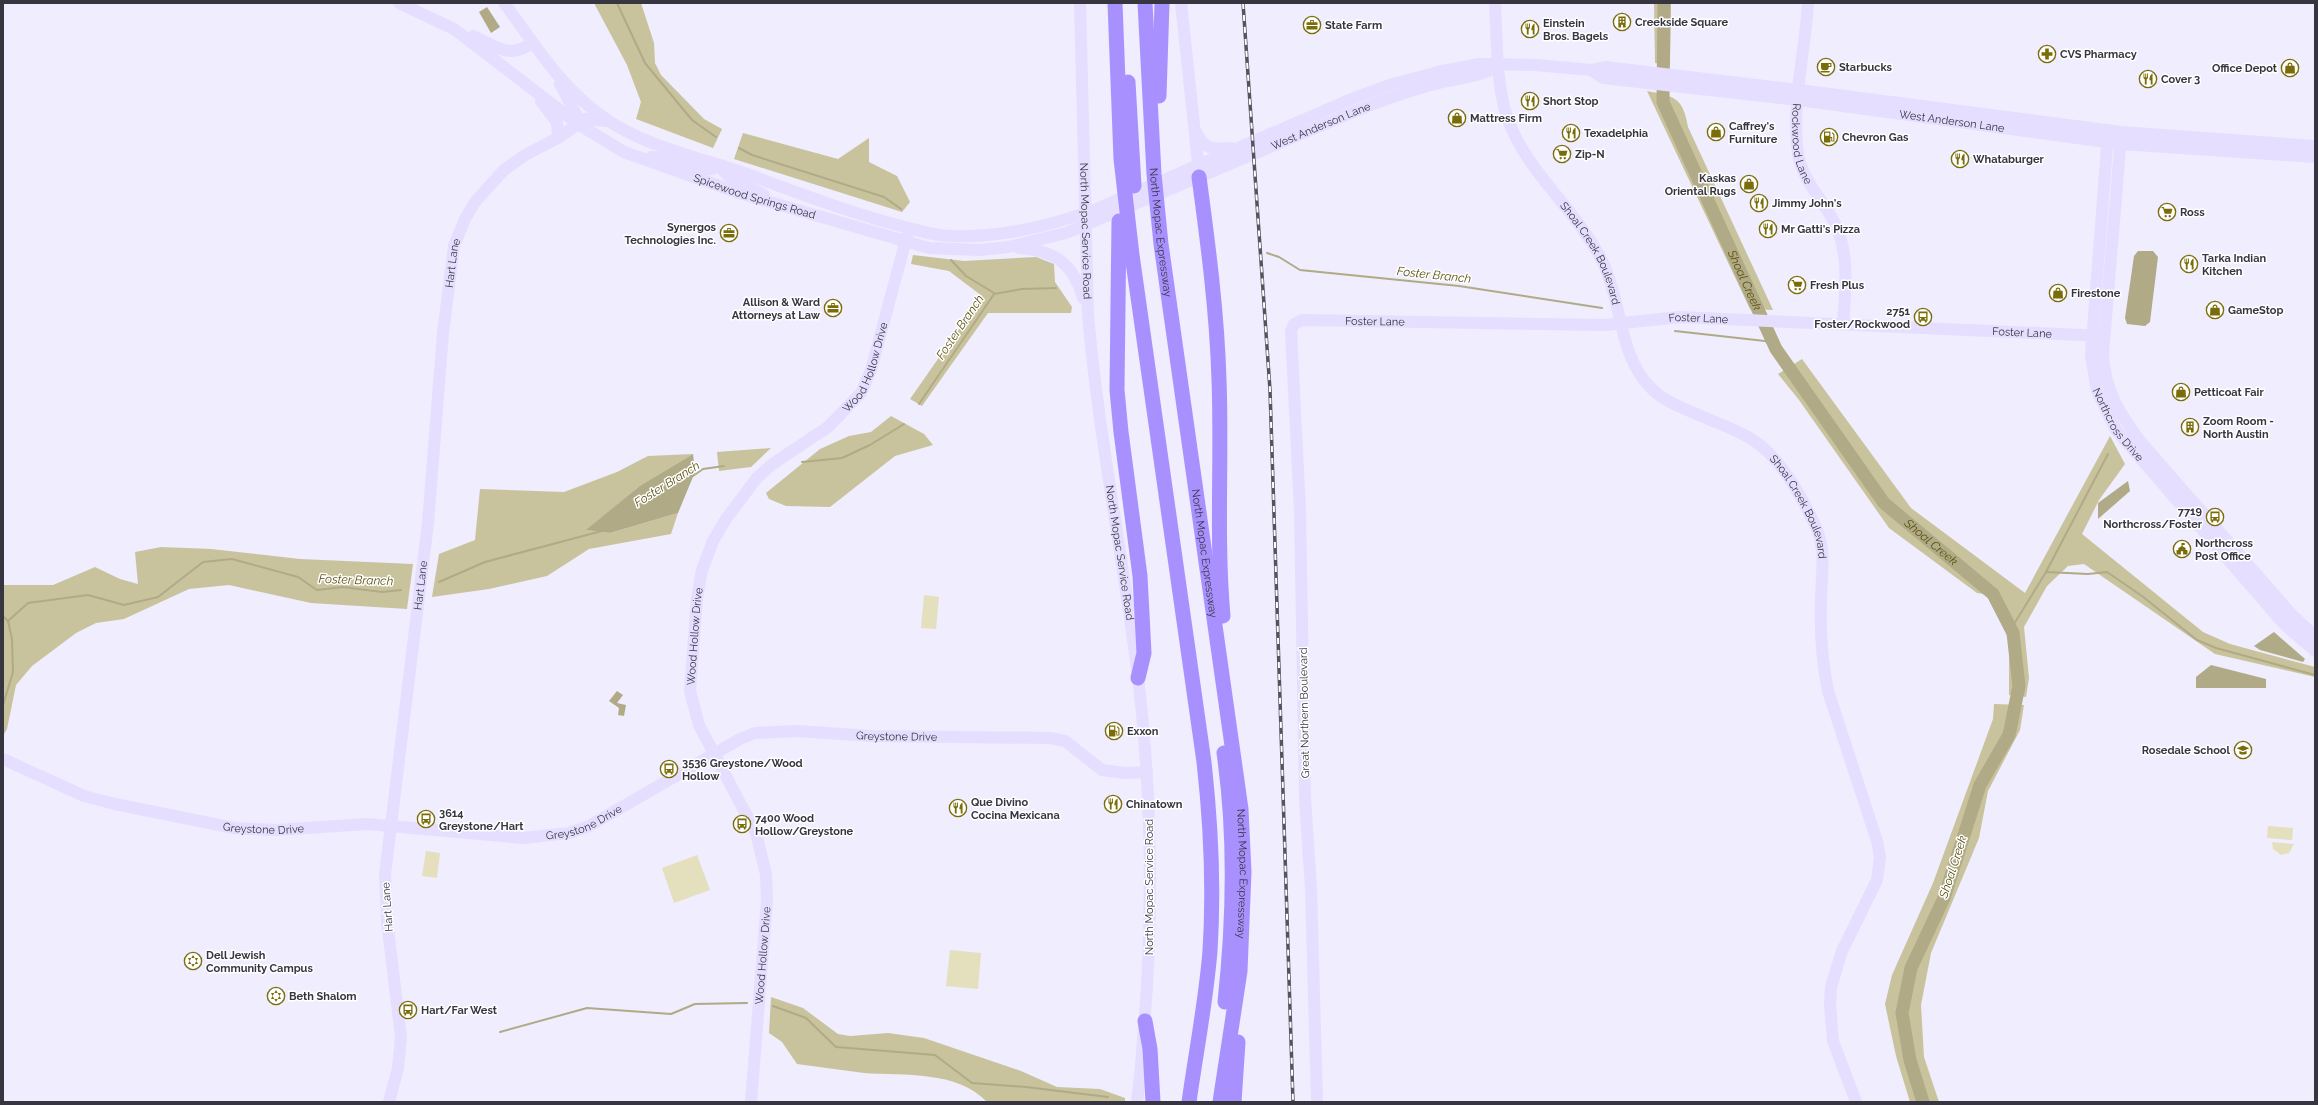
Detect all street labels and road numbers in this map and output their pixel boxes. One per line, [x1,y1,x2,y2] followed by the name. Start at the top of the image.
[1269,100,1373,153] street label: West Anderson Lane
[1789,103,1815,187] street label: Rockwood Lane
[1898,108,2006,135] street label: West Anderson Lane
[1077,163,1094,299] street label: North Mopac Service Road
[1147,168,1174,298] street label: North Mopac Expressway
[692,171,817,222] street label: Spicewood Springs Road
[1557,199,1622,306] street label: Shoal Creek Boulevard
[443,236,464,289] street label: Hart Lane
[1668,311,1729,326] street label: Foster Lane
[1345,315,1405,329] street label: Foster Lane
[840,320,891,415] street label: Wood Hollow Drive
[1992,325,2053,341] street label: Foster Lane
[2090,386,2146,464] street label: Northcross Drive
[1767,452,1828,559] street label: Shoal Creek Boulevard
[1103,484,1136,621] street label: North Mopac Service Road
[1189,488,1220,619] street label: North Mopac Expressway
[411,559,430,611] street label: Hart Lane
[684,586,706,686] street label: Wood Hollow Drive
[1297,647,1312,779] street label: Great Northern Boulevard
[856,729,938,744] street label: Greystone Drive
[545,802,625,842] street label: Greystone Drive
[1234,809,1250,939] street label: North Mopac Expressway
[1143,819,1156,955] street label: North Mopac Service Road
[222,820,305,837] street label: Greystone Drive
[379,881,396,932] street label: Hart Lane
[753,906,774,1005] street label: Wood Hollow Drive

